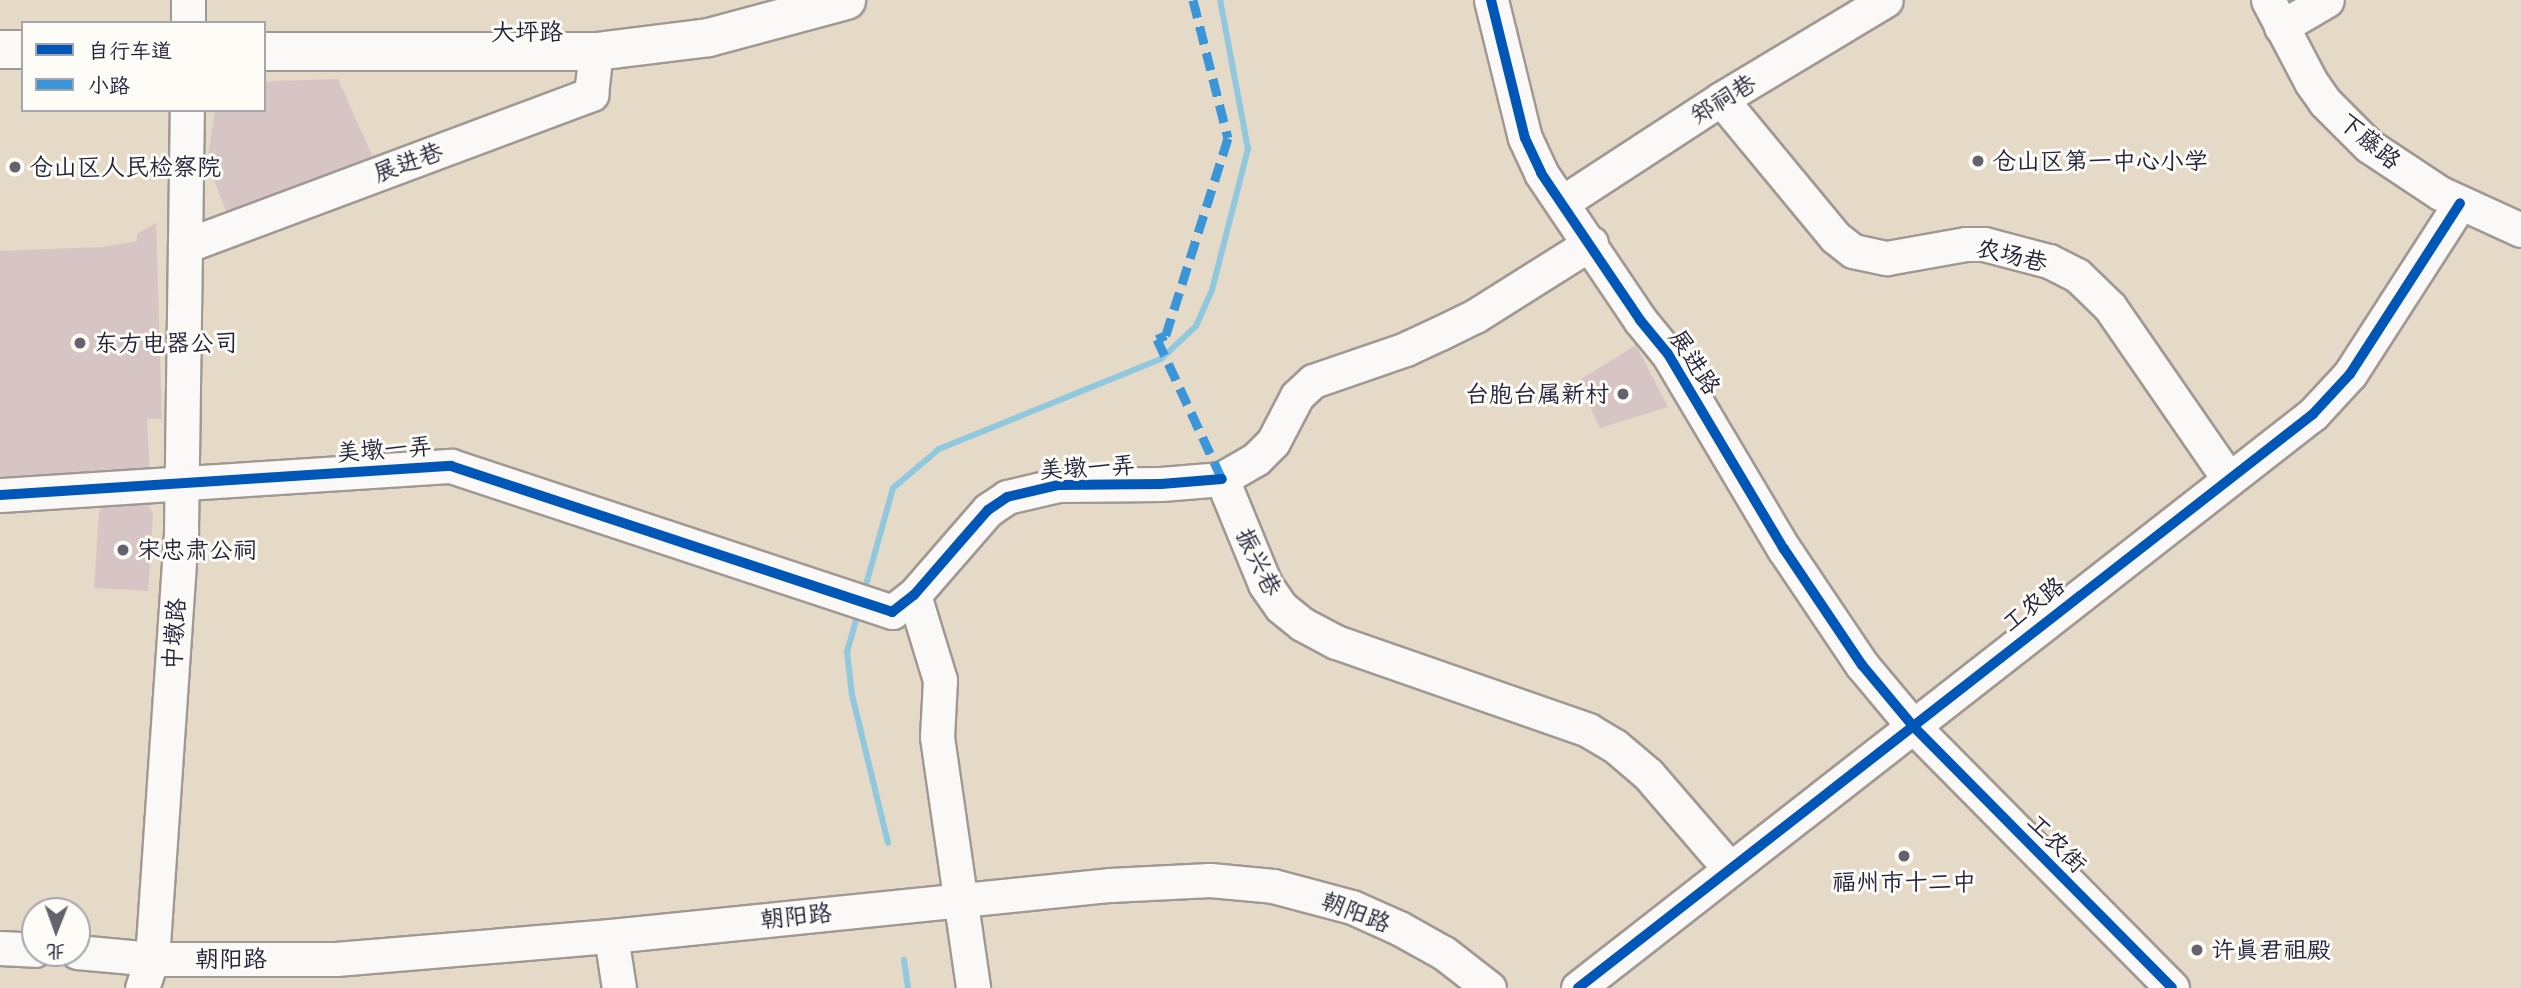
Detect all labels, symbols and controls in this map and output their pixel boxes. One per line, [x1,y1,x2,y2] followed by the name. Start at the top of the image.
[491,18,563,46] street label: 大坪路
[21,21,266,112] legend
[88,38,172,63] text: 自行车道
[1685,68,1761,130] street label: 郑祠巷
[88,73,130,98] text: 小路
[2333,107,2407,175] street label: 下藤路
[369,136,447,188] street label: 展进巷
[1992,147,2208,175] place label: 仓山区第一中心小学
[29,153,221,181] place label: 仓山区人民检察院
[1970,153,1986,169] marker: 仓山区第一中心小学
[7,159,23,175] marker: 仓山区人民检察院
[1974,233,2050,277] street label: 农场巷
[1663,324,1727,400] street label: 展进路
[94,329,238,357] place label: 东方电器公司
[72,335,88,351] marker: 东方电器公司
[1465,380,1609,408] place label: 台胞台属新村
[1615,386,1631,402] marker: 台胞台属新村
[335,431,433,467] street label: 美墩一弄
[1038,450,1136,484] street label: 美墩一弄
[1230,523,1288,601] street label: 振兴巷
[137,536,257,564] place label: 宋忠肃公祠
[115,542,131,558] marker: 宋忠肃公祠
[1996,570,2070,638] street label: 工农路
[157,597,191,671] street label: 中墩路
[2021,807,2093,879] street label: 工农街
[1896,848,1912,864] marker: 福州市十二中
[1832,868,1976,896] place label: 福州市十二中
[1317,886,1395,938] street label: 朝阳路
[21,897,91,967] north arrow
[759,898,833,934] street label: 朝阳路
[2211,936,2331,964] place label: 许真君祖殿
[46,940,65,963] text: 北
[2189,942,2205,958] marker: 许真君祖殿
[195,945,267,973] street label: 朝阳路

